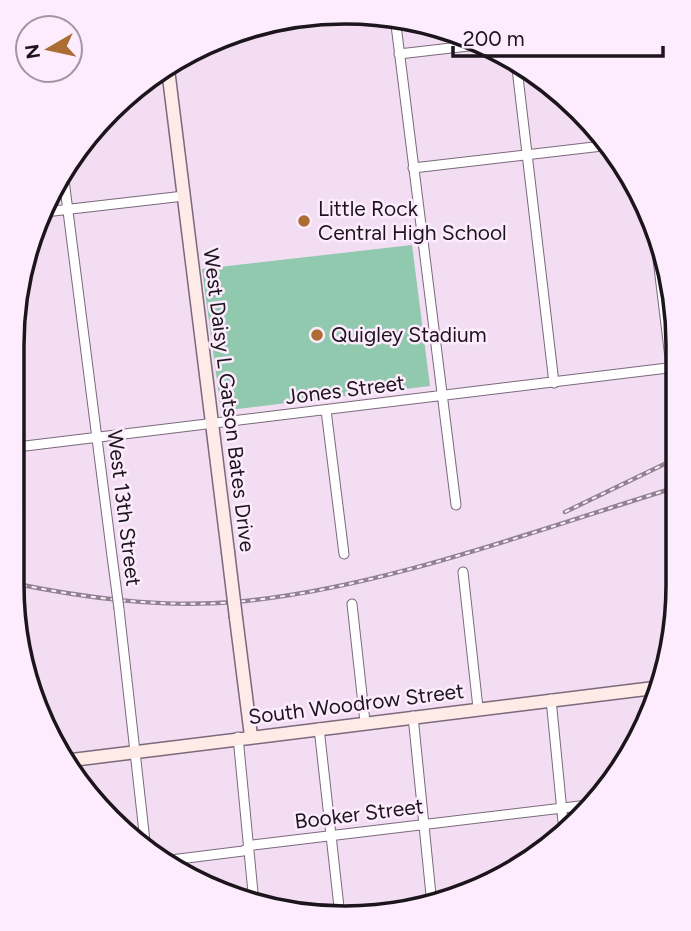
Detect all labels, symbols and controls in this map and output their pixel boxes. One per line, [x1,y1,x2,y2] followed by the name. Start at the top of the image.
[14,14,84,84] north arrow
[453,14,663,58] scale bar
[463,26,525,51] text: 200 m
[20,43,45,61] text: N
[318,196,507,245] place label: Little Rock Central High School
[296,213,312,229] marker: Little Rock Central High School
[198,247,261,553] street label: West Daisy L Gatson Bates Drive
[331,322,487,347] place label: Quigley Stadium
[309,327,325,343] marker: Quigley Stadium
[284,370,406,409] street label: Jones Street
[102,428,147,588] street label: West 13th Street
[247,678,465,729] street label: South Woodrow Street
[293,793,425,834] street label: Booker Street

